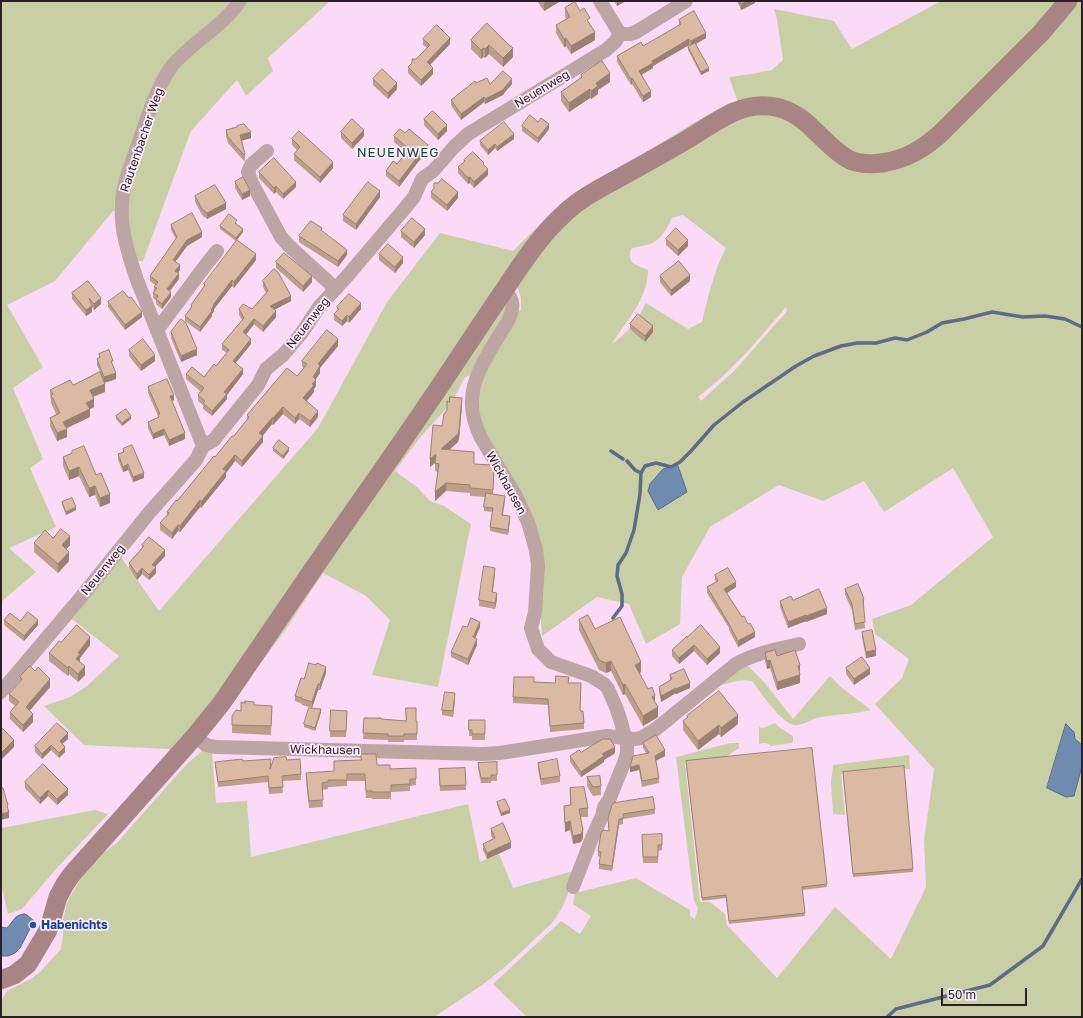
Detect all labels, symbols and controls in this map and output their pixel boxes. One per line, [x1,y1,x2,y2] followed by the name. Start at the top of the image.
[512,67,572,111] street label: Neuenweg
[117,86,167,194] street label: Rautenbacher Weg
[357,145,439,161] district label: NEUENWEG
[283,294,333,352] street label: Neuenweg
[483,449,529,517] street label: Wickhausen
[78,542,128,598] street label: Neuenweg
[290,742,360,758] street label: Wickhausen
[41,918,108,932] place label: Habenichts
[28,920,38,930] marker: Habenichts
[943,980,1029,1006] scale bar
[948,987,976,1002] text: 50 m

